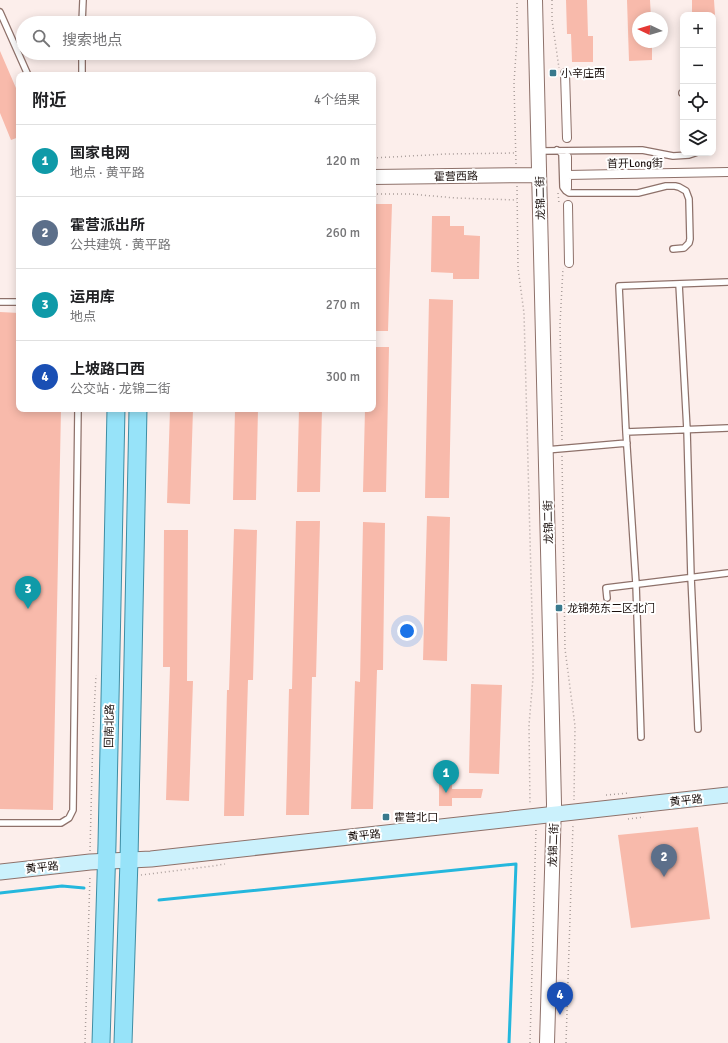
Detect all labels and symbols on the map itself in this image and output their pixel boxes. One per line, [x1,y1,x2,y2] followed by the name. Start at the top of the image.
[632,12,668,48] north arrow
[561,67,605,80] place label: 小辛庄西
[548,68,558,78] marker: 小辛庄西
[607,157,663,170] street label: 首开Long街
[434,170,478,183] street label: 霍营西路
[534,176,547,220] street label: 龙锦二街
[542,500,555,544] street label: 龙锦二街
[15,576,41,609] pin: 3
[567,602,655,615] place label: 龙锦苑东二区北门
[554,603,564,613] marker: 龙锦苑东二区北门
[397,621,417,641] your location
[103,704,116,748] street label: 回南北路
[433,760,459,793] pin: 1
[669,792,703,809] street label: 黄平路
[394,811,438,824] place label: 霍营北口
[381,812,391,822] marker: 霍营北口
[546,823,561,867] street label: 龙锦二街
[347,827,381,844] street label: 黄平路
[651,844,677,877] pin: 2
[25,859,59,876] street label: 黄平路
[547,982,573,1015] pin: 4

